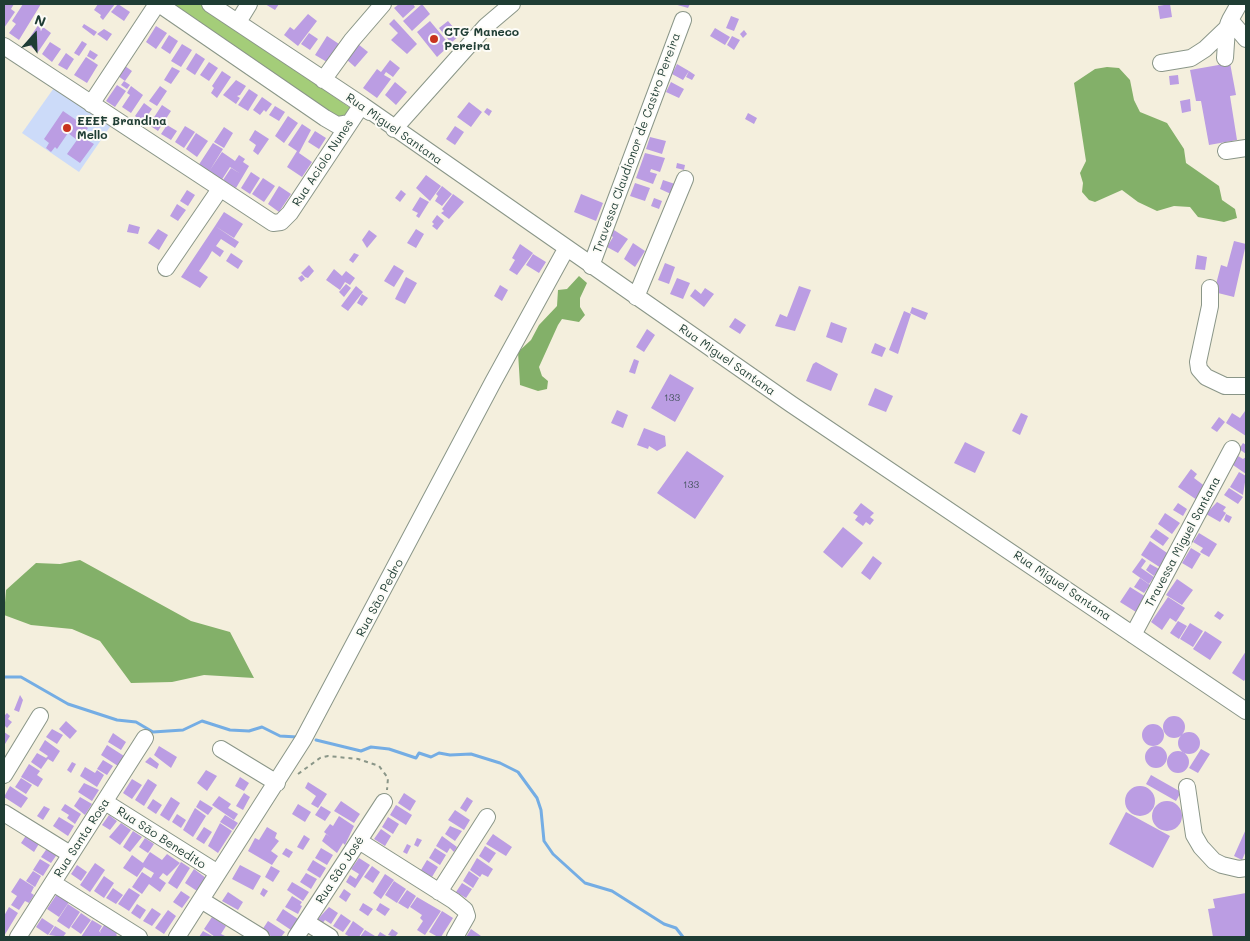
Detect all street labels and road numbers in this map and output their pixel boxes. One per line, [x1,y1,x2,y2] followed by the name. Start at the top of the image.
[590,31,684,255] street label: Travessa Claudionor de Castro Pereira
[343,90,445,168] street label: Rua Miguel Santana
[289,117,357,209] street label: Rua Aciolo Nunes
[676,321,778,399] street label: Rua Miguel Santana
[1142,474,1224,610] street label: Travessa Miguel Santana
[1011,548,1113,624] street label: Rua Miguel Santana
[353,557,407,639] street label: Rua São Pedro
[51,796,113,880] street label: Rua Santa Rosa
[114,804,208,872] street label: Rua São Benedito
[313,833,367,907] street label: Rua São José

